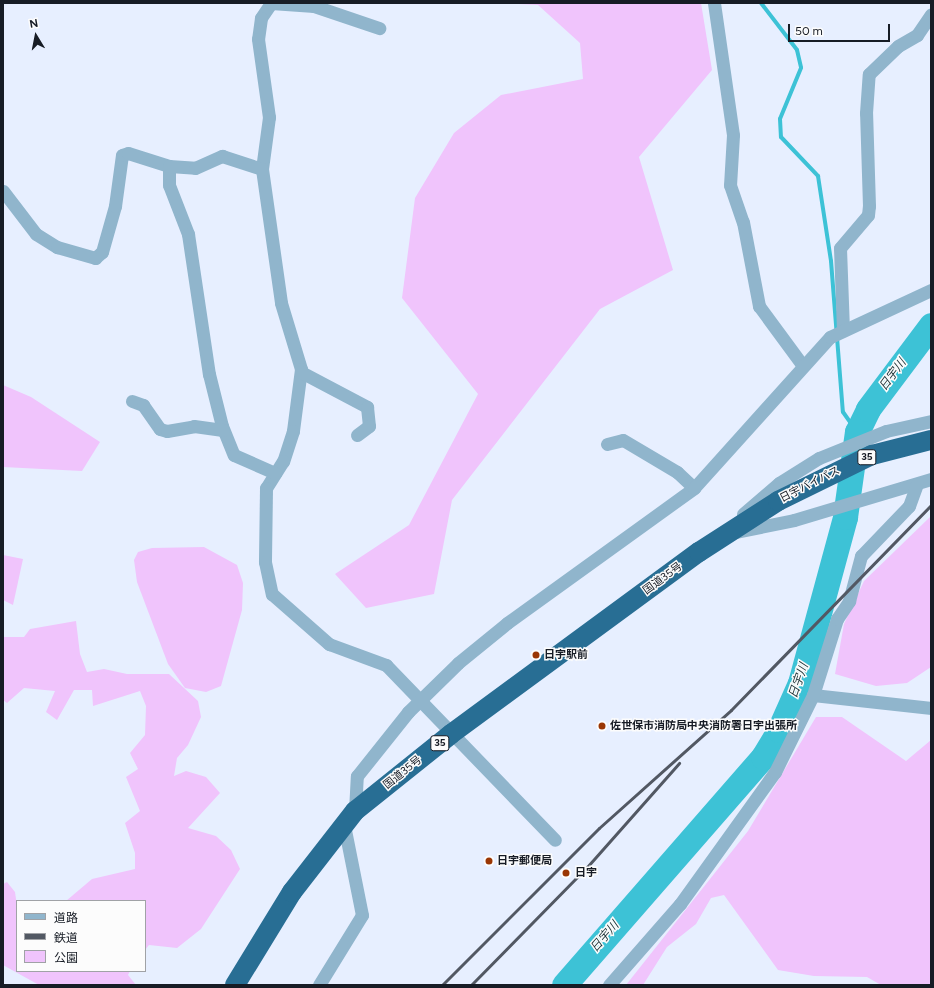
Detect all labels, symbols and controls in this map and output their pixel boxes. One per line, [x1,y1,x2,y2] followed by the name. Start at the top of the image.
[16,16,56,56] north arrow
[790,16,892,42] scale bar
[28,17,39,31] text: N
[795,24,823,38] text: 50 m
[876,356,910,394] water label: 日宇川
[857,449,877,465] road number: 35
[778,464,842,506] street label: 日宇バイパス
[641,560,685,598] street label: 国道35号
[544,648,588,662] place label: 日宇駅前
[531,650,541,660] marker: 日宇駅前
[786,662,812,700] water label: 日宇川
[610,719,797,733] place label: 佐世保市消防局中央消防署日宇出張所
[597,721,607,731] marker: 佐世保市消防局中央消防署日宇出張所
[430,735,450,751] road number: 35
[381,754,425,792] street label: 国道35号
[497,854,552,868] place label: 日宇郵便局
[484,856,494,866] marker: 日宇郵便局
[575,866,597,880] place label: 日宇
[560,867,572,879] marker: 日宇
[16,900,146,972] legend
[54,911,78,925] text: 道路
[588,919,622,955] water label: 日宇川
[54,931,78,945] text: 鉄道
[54,951,78,965] text: 公園

